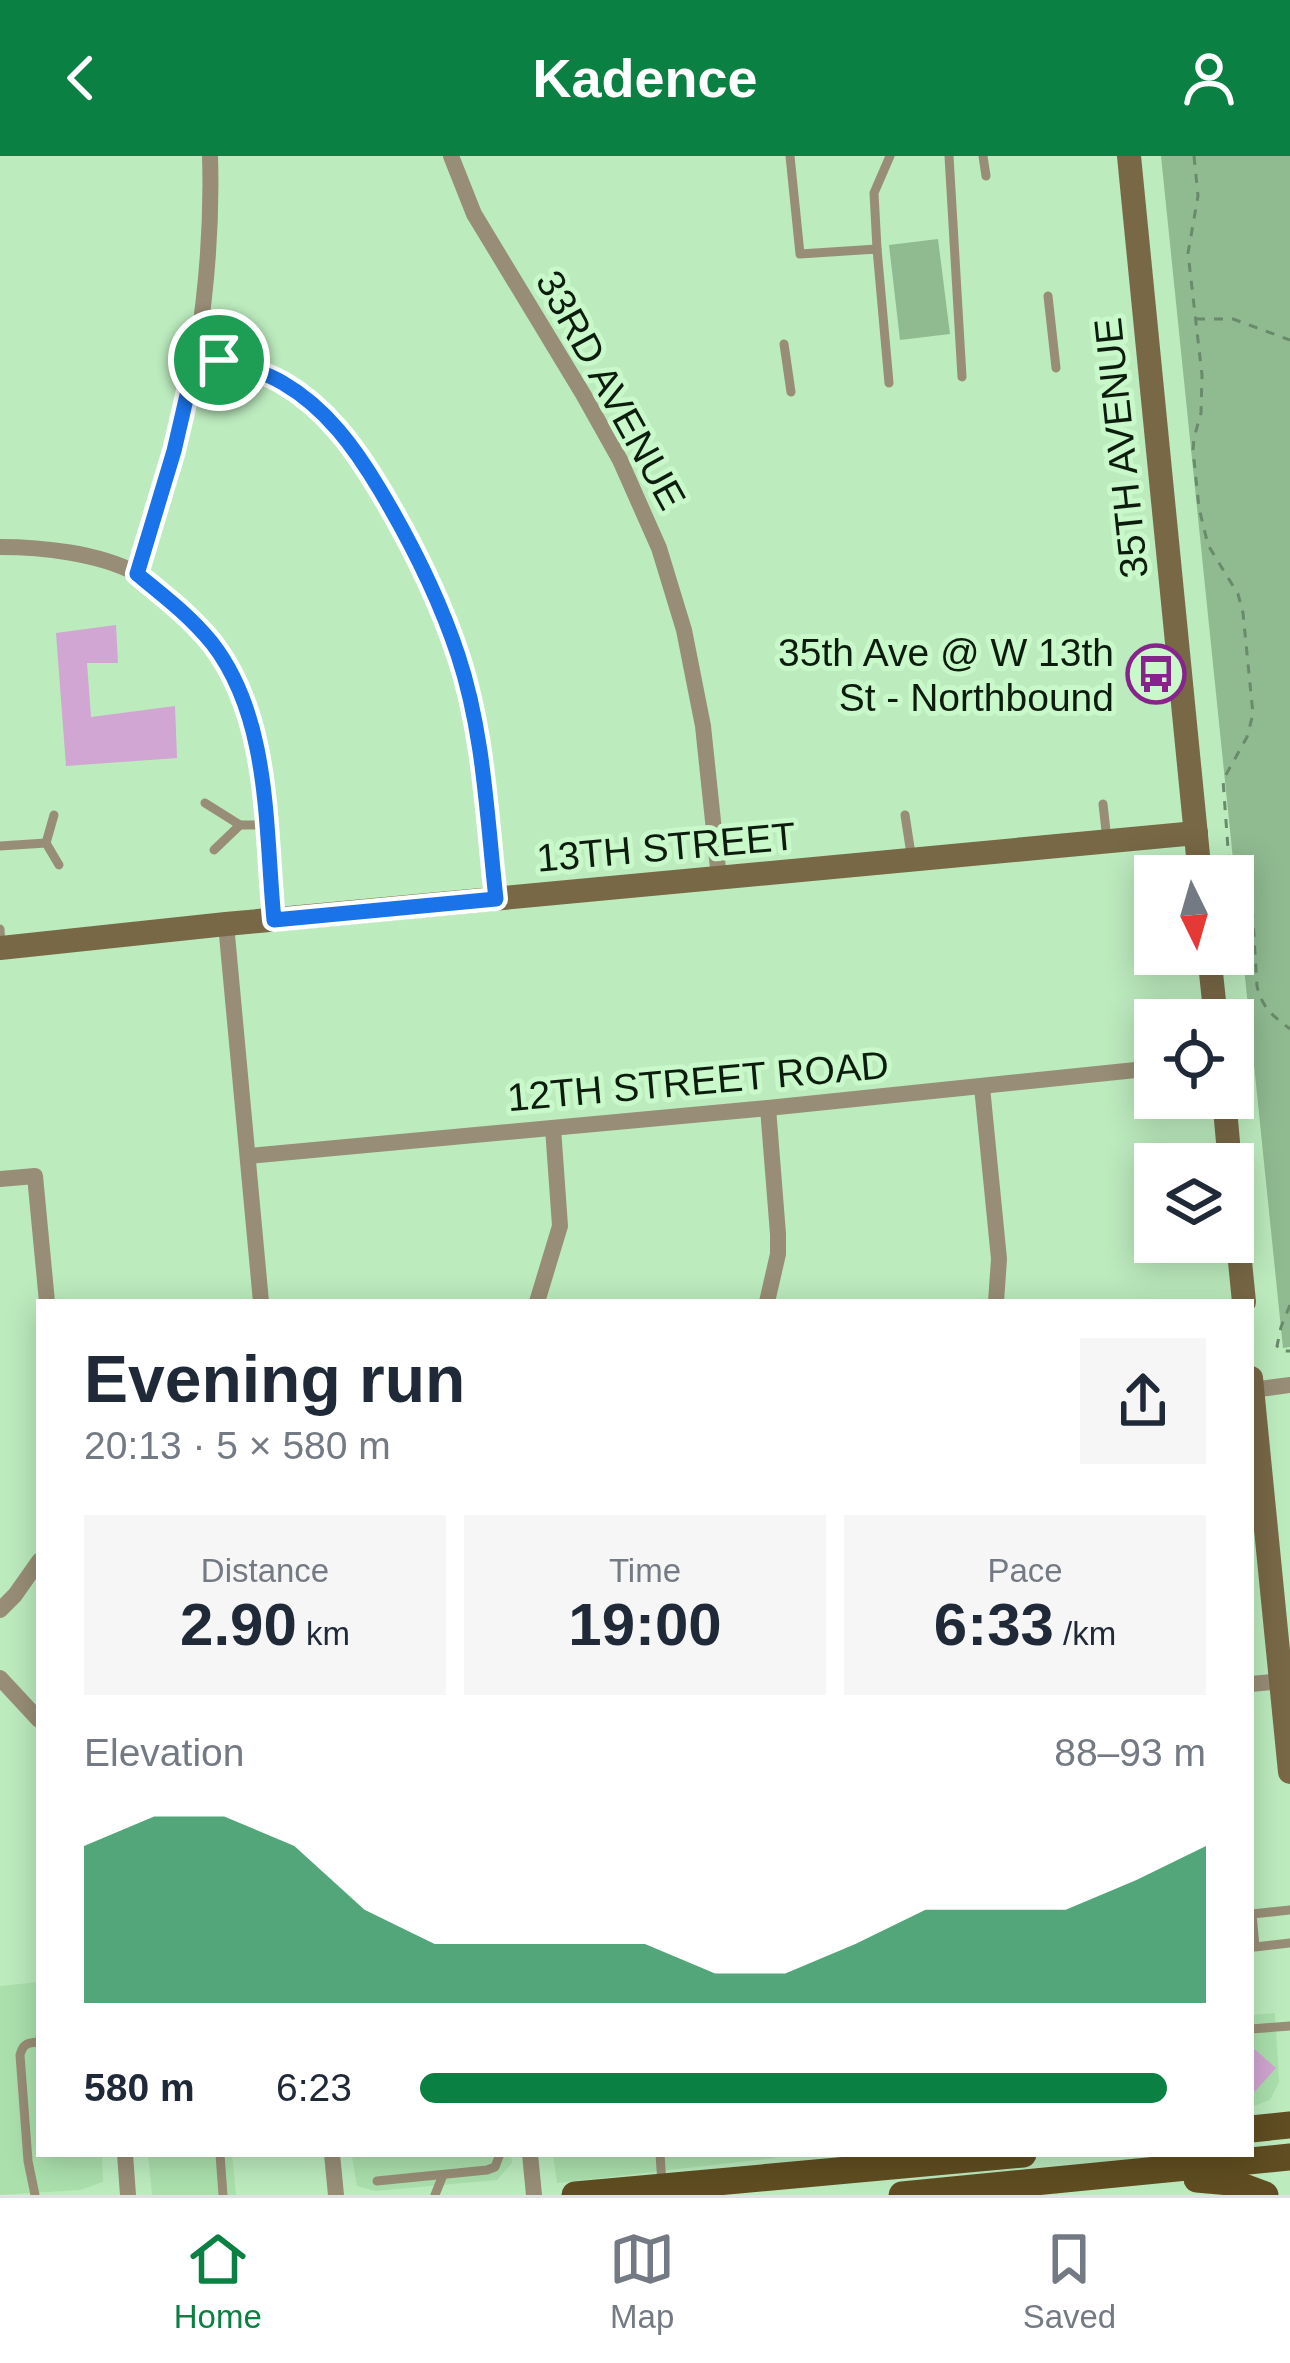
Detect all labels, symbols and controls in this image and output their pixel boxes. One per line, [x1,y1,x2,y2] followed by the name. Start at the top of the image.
[48,45,114,111] icon: back
[1176,45,1242,111] icon: person
[532,48,758,108] text: Kadence
[528,263,694,517] street label: 33RD AVENUE
[168,309,270,411] pin
[1086,316,1156,580] street label: 35TH AVENUE
[186,327,252,393] icon: arrive
[778,631,1114,719] place label: 35th Ave @ W 13th St - Northbound
[1125,643,1187,705] bus stop icon: 35th Ave @ W 13th St - Northbound
[535,814,797,880] street label: 13TH STREET
[1134,855,1254,975] north arrow
[1134,855,1254,1263] map controls
[1134,999,1254,1119] button: locate
[505,1043,891,1119] street label: 12TH STREET ROAD
[1134,1143,1254,1263] button: layers
[1080,1338,1206,1464] button: share
[84,1342,465,1416] text: Evening run
[84,1424,391,1467] text: 20:13 · 5 × 580 m
[201,1552,329,1589] text: Distance
[609,1552,681,1589] text: Time
[987,1552,1063,1589] text: Pace
[180,1591,297,1658] text: 2.90
[568,1591,722,1658] text: 19:00
[934,1591,1054,1658] text: 6:33
[297,1615,350,1652] text: km
[1054,1615,1116,1652] text: /km
[84,1731,244,1774] text: Elevation
[1054,1731,1206,1774] text: 88–93 m
[84,2066,195,2109] text: 580 m
[276,2066,352,2109] text: 6:23
[174,2226,262,2336] tab: Home
[609,2226,675,2336] tab: Map
[1023,2226,1116,2336] tab: Saved

